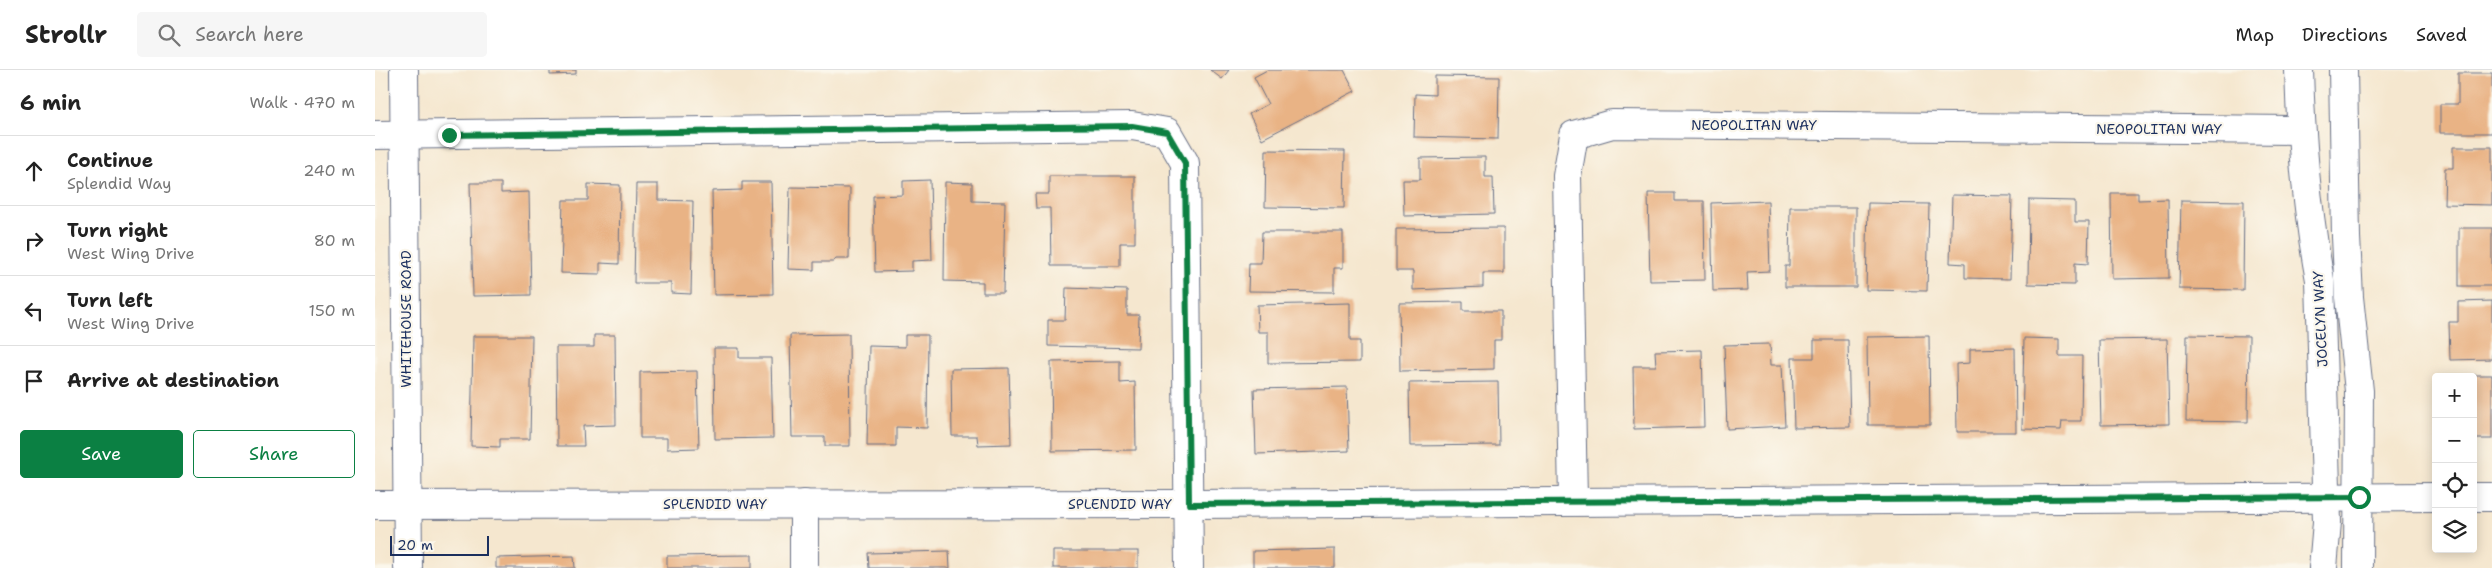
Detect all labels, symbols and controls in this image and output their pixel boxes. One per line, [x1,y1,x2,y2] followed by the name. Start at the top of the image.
[137,12,487,57] search box
[25,19,107,51] text: Strollr
[155,21,183,49] icon: search
[195,22,304,47] text: Search here
[2236,23,2274,47] text: Map
[2302,23,2388,47] text: Directions
[2416,23,2467,47] text: Saved
[20,89,81,117] text: 6 min
[250,92,355,113] text: Walk · 470 m
[1691,116,1818,134] street label: NEOPOLITAN WAY
[2096,120,2223,138] street label: NEOPOLITAN WAY
[438,124,461,147] route end
[67,148,153,173] text: Continue
[20,157,48,185] icon: ahead
[303,160,355,181] text: 240 m
[67,173,171,194] text: Splendid Way
[67,218,168,243] text: Turn right
[20,227,48,255] icon: right
[314,230,355,251] text: 80 m
[67,243,194,264] text: West Wing Drive
[397,250,415,388] street label: WHITEHOUSE ROAD
[2308,270,2332,368] street label: JOCELYN WAY
[67,288,153,313] text: Turn left
[20,297,48,325] icon: left
[308,300,355,321] text: 150 m
[67,313,194,334] text: West Wing Drive
[20,367,48,395] icon: arrive
[67,368,279,393] text: Arrive at destination
[2432,373,2477,553] map controls
[2432,373,2477,418] button: +
[2432,418,2477,463] button: −
[20,430,183,478] button: Save
[193,430,355,478] button: Share
[2432,463,2477,508] button: locate
[2348,486,2371,509] route start
[663,495,768,513] street label: SPLENDID WAY
[1068,495,1173,513] street label: SPLENDID WAY
[2432,508,2477,553] button: layers
[390,533,489,556] scale bar
[397,536,433,554] text: 20 m

